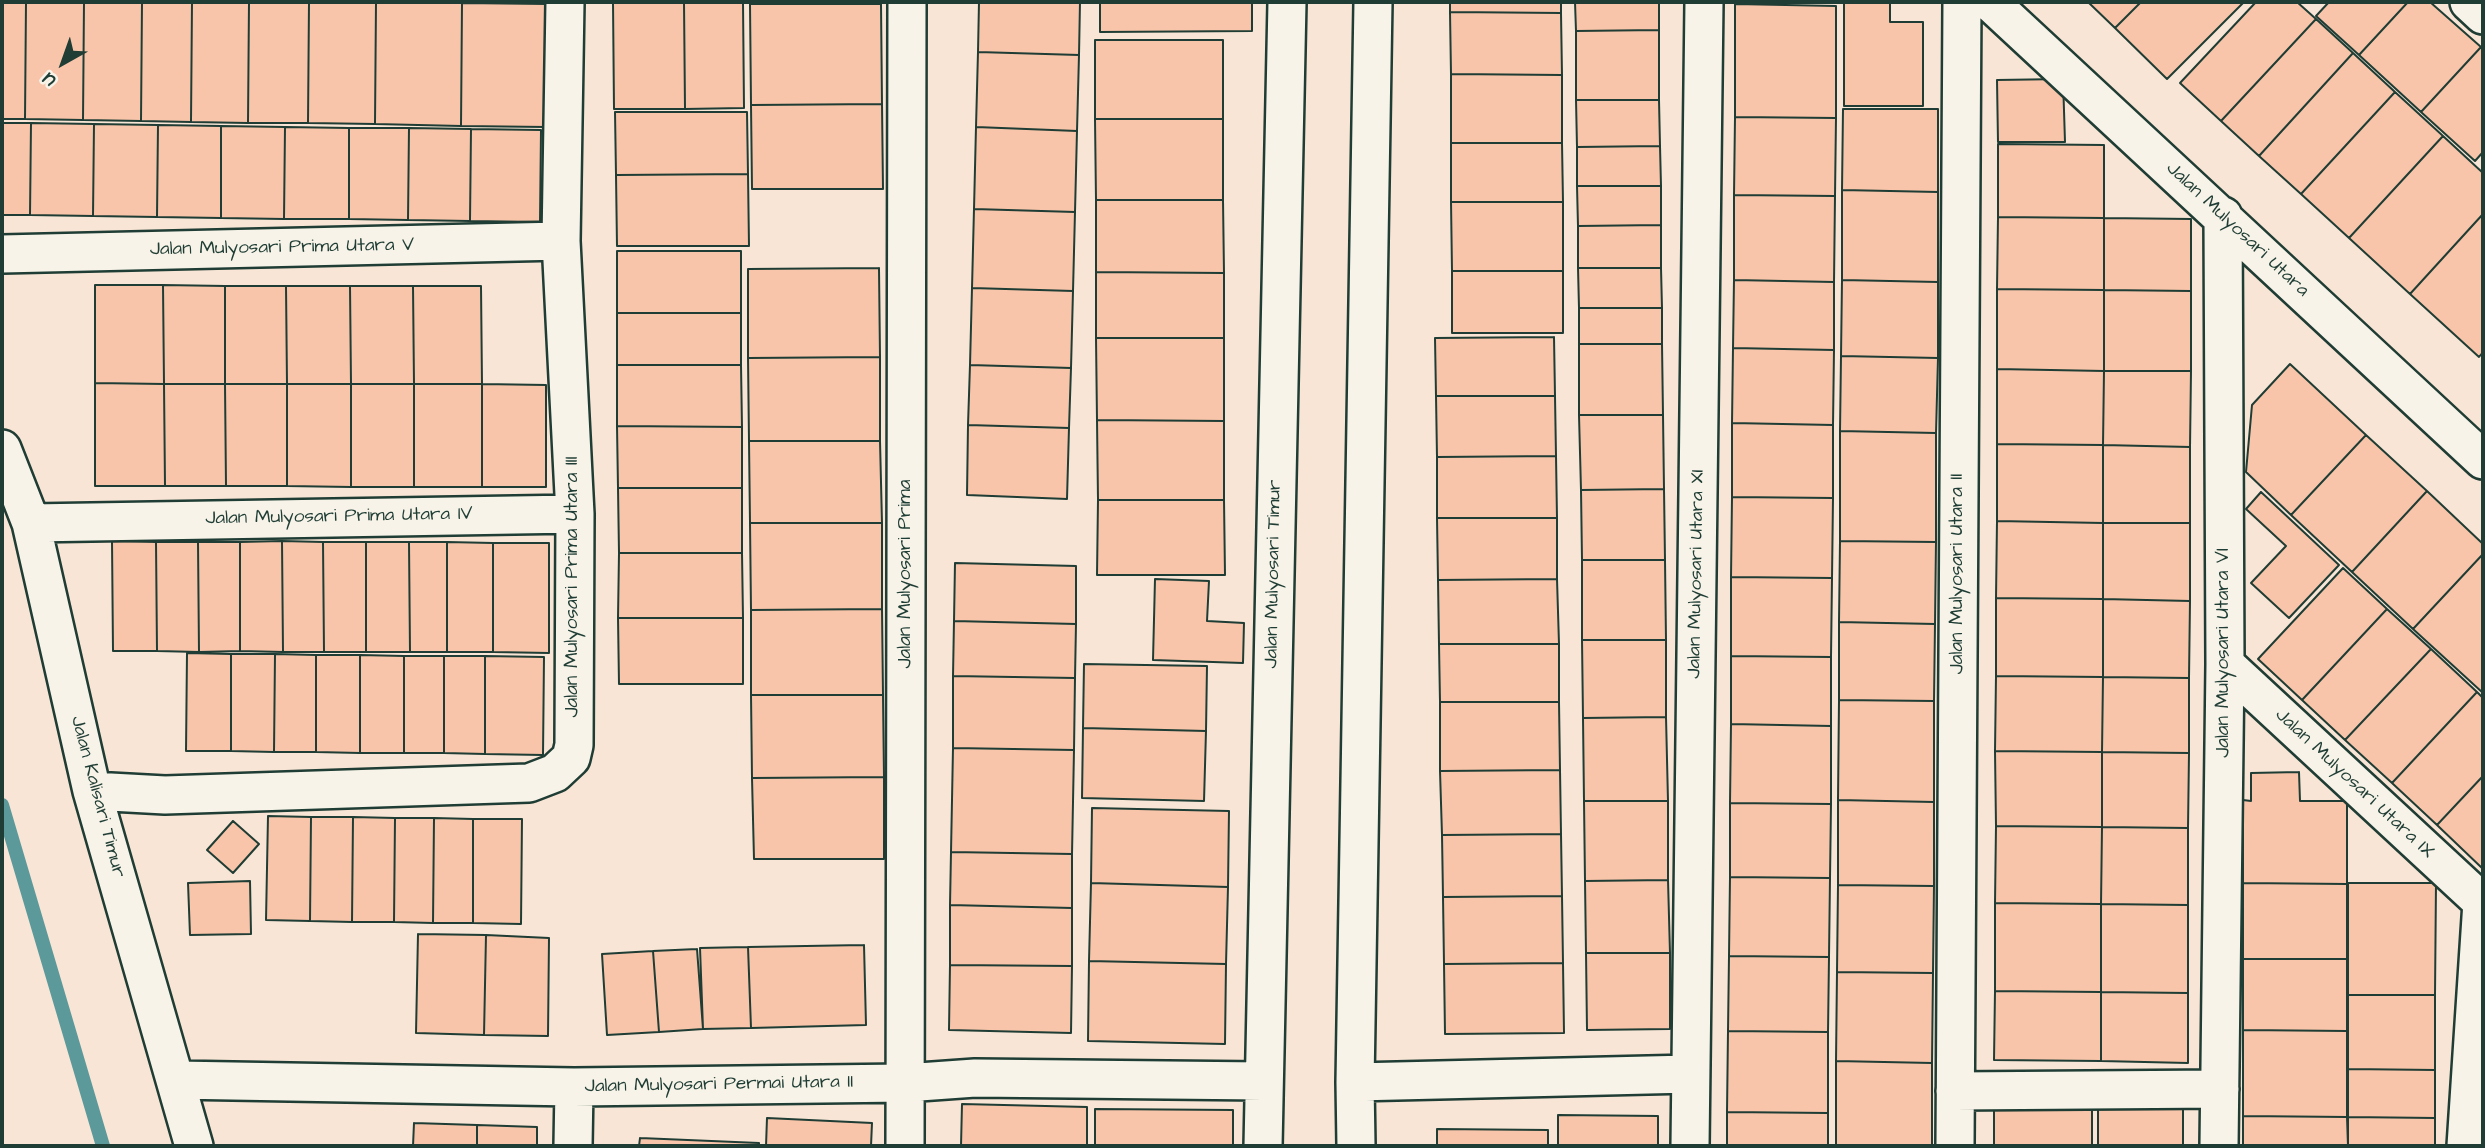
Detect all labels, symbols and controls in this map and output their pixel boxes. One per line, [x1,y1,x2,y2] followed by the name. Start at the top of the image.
[28,28,98,98] north arrow
[36,66,62,93] text: U
[2161,158,2313,302] street label: Jalan Mulyosari Utara
[150,234,414,262] street label: Jalan Mulyosari Prima Utara V
[562,456,584,718] street label: Jalan Mulyosari Prima Utara III
[1684,469,1710,679] street label: Jalan Mulyosari Utara XI
[1947,474,1969,674] street label: Jalan Mulyosari Utara II
[895,479,917,669] street label: Jalan Mulyosari Prima
[1261,479,1287,669] street label: Jalan Mulyosari Timur
[205,503,473,531] street label: Jalan Mulyosari Prima Utara IV
[2213,548,2235,758] street label: Jalan Mulyosari Utara VI
[2270,704,2438,864] street label: Jalan Mulyosari Utara IX
[64,714,130,880] street label: Jalan Kalisari Timur
[585,1071,853,1099] street label: Jalan Mulyosari Permai Utara II

